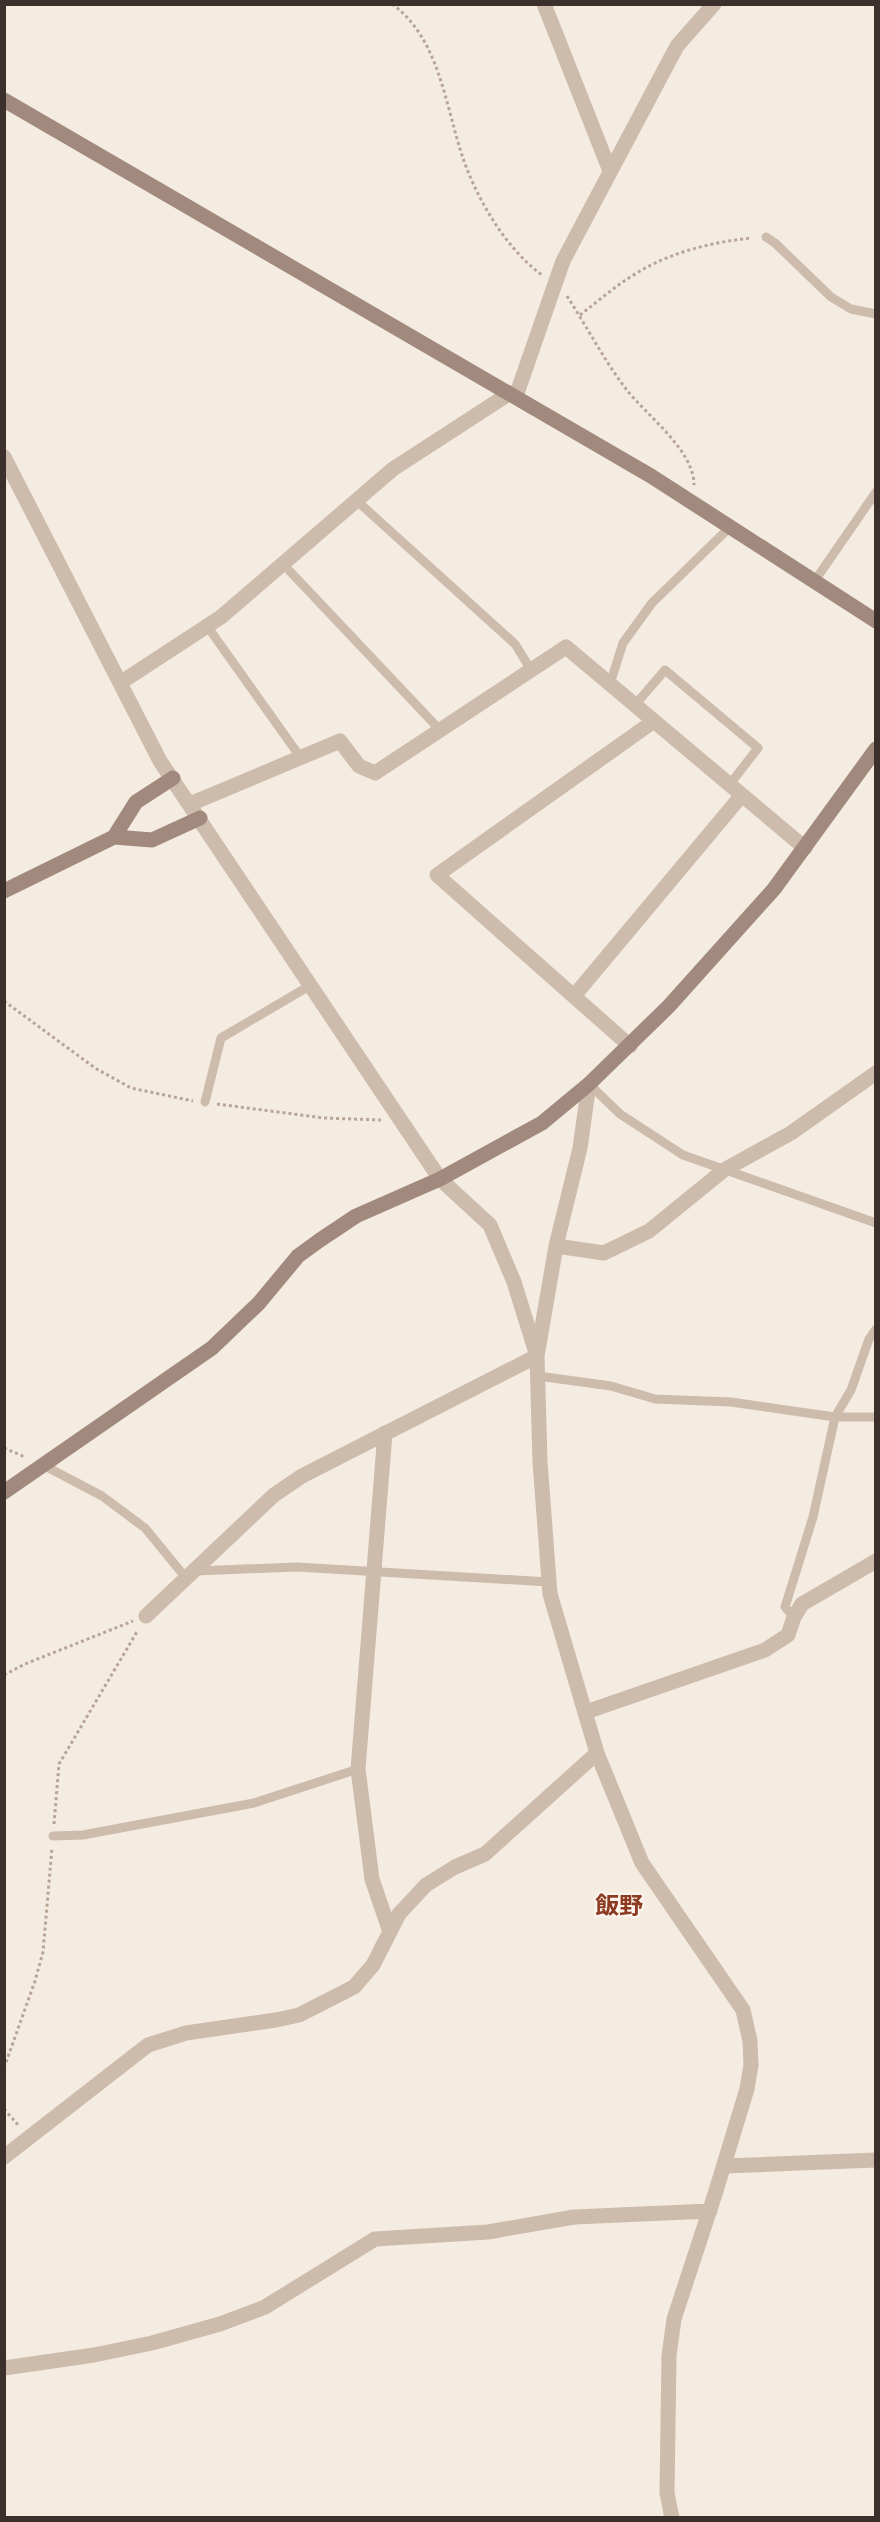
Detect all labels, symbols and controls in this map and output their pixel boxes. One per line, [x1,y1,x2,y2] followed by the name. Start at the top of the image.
[595,1890,643,1920] district label: 飯野

